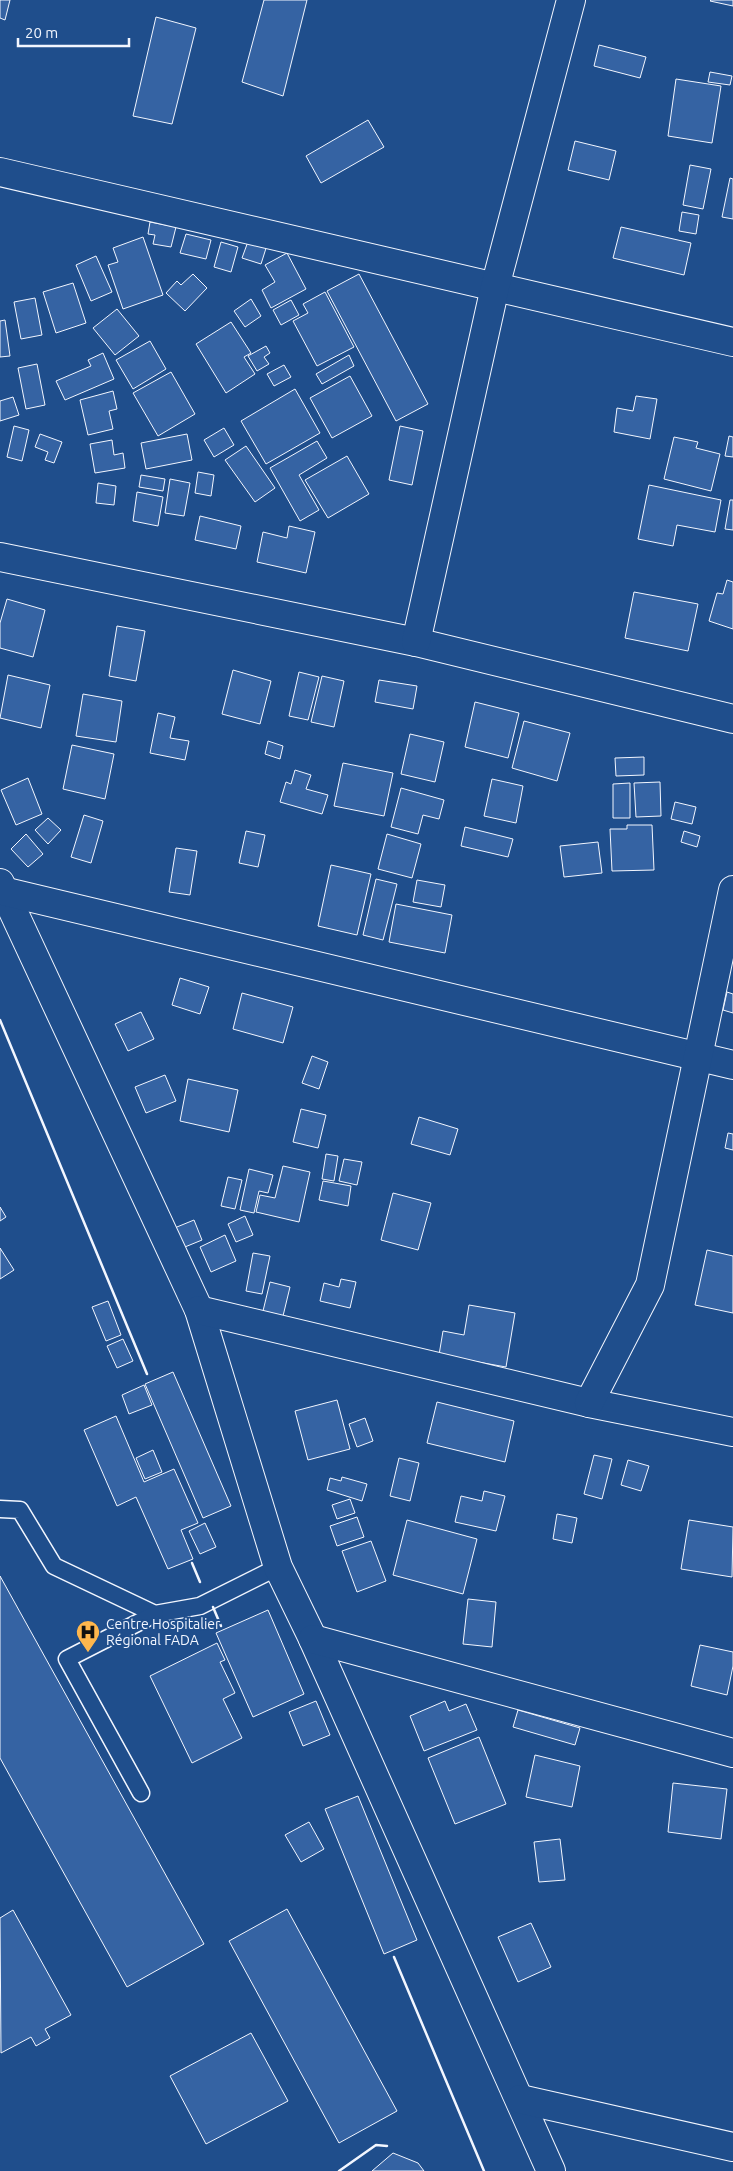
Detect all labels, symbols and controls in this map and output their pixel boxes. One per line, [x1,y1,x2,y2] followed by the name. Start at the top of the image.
[18,15,129,47] scale bar
[25,24,58,41] text: 20 m
[106,1616,221,1648] place label: Centre Hospitalier Régional FADA
[75,1619,101,1653] hospital icon: Centre Hospitalier Régional FADA

